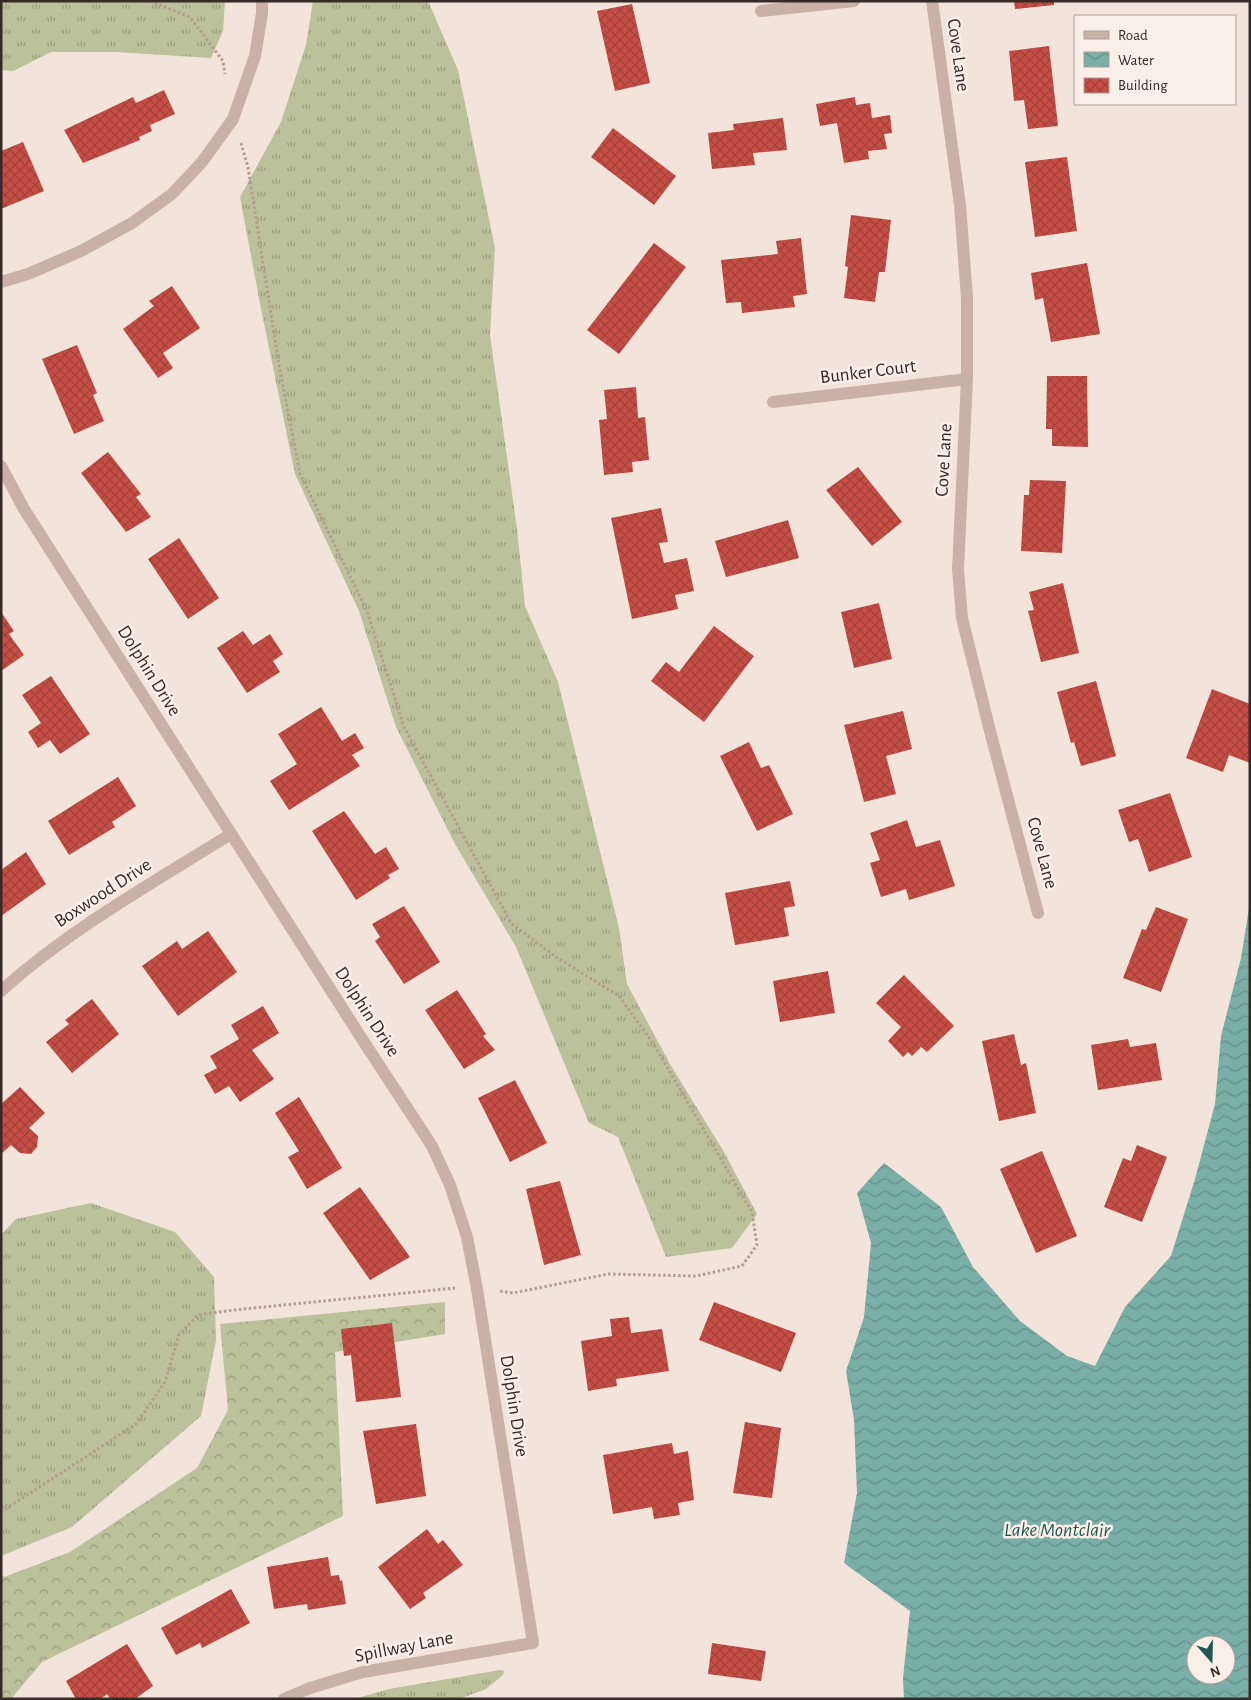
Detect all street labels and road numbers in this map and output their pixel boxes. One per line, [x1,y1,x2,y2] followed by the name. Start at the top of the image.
[943,17,973,93] street label: Cove Lane
[819,357,917,387] street label: Bunker Court
[933,423,955,497] street label: Cove Lane
[114,622,184,720] street label: Dolphin Drive
[1023,815,1061,891] street label: Cove Lane
[51,855,155,931] street label: Boxwood Drive
[331,964,403,1060] street label: Dolphin Drive
[497,1354,531,1458] street label: Dolphin Drive
[353,1628,455,1666] street label: Spillway Lane

